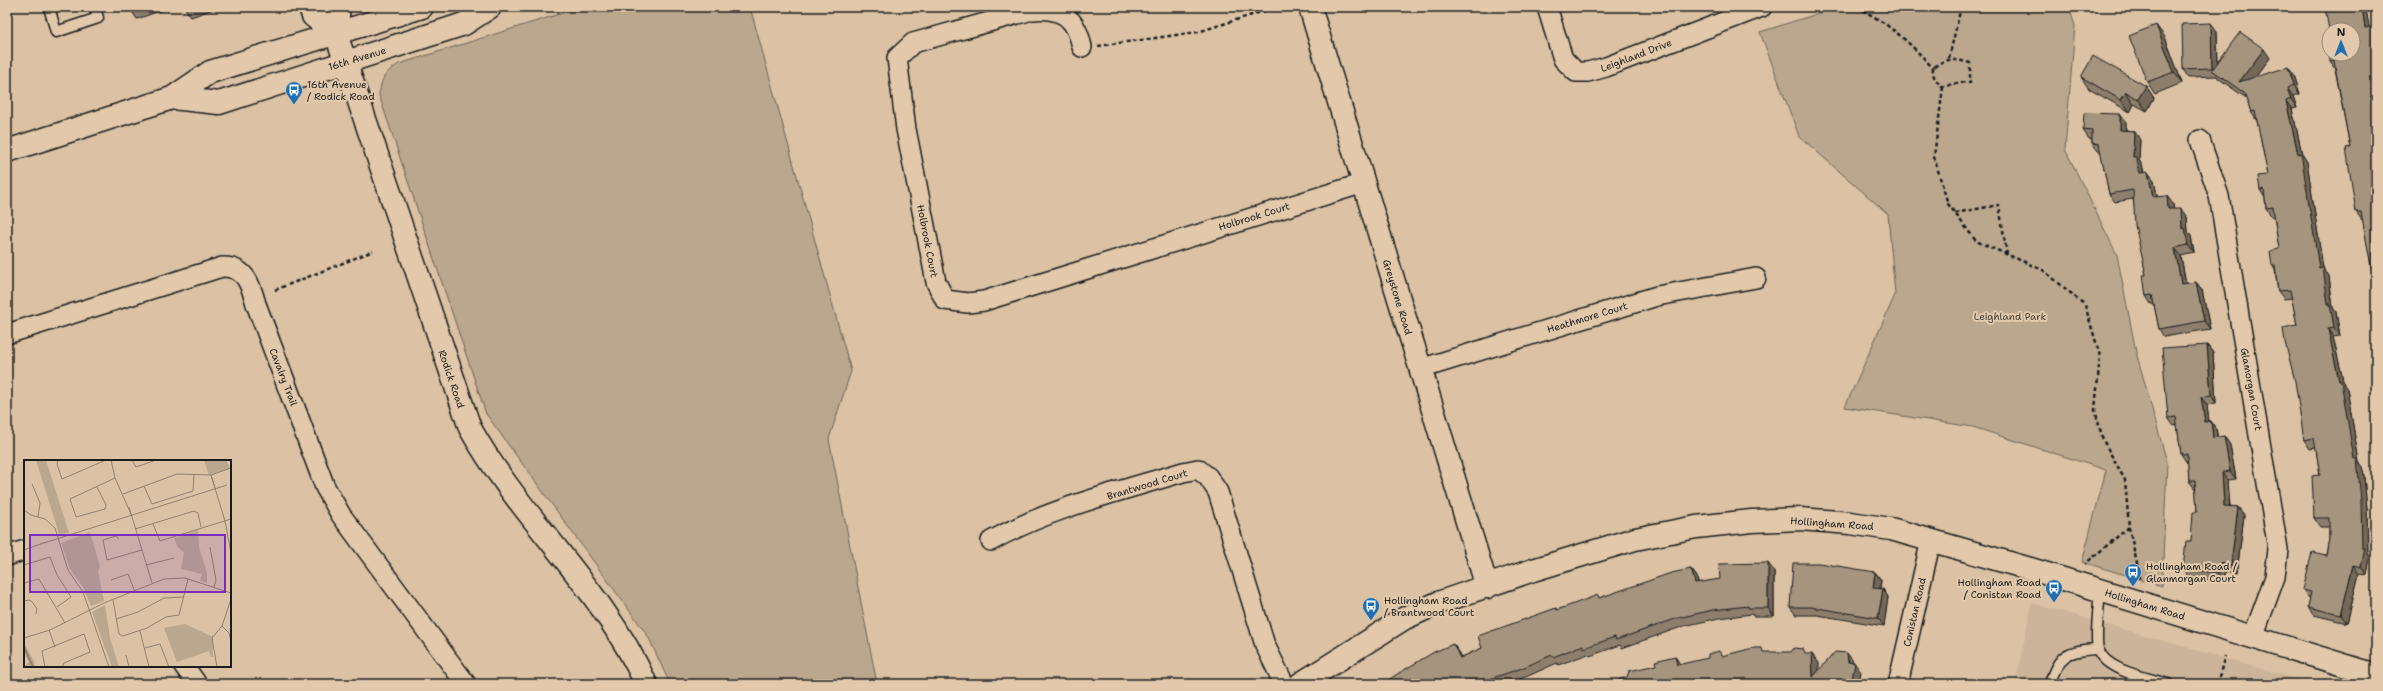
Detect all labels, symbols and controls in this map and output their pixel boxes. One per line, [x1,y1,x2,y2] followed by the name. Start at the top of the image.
[2321,22,2361,62] north arrow
[2337,25,2346,40] text: N
[1599,36,1674,75] street label: Leighland Drive
[327,43,388,73] street label: 16th Avenue
[307,78,375,103] place label: 16th Avenue / Rodick Road
[284,80,304,105] bus stop icon: 16th Avenue / Rodick Road
[1217,199,1291,234] street label: Holbrook Court
[914,204,941,279] street label: Holbrook Court
[1380,258,1415,337] street label: Greystone Road
[1545,299,1629,336] street label: Heathmore Court
[1974,310,2046,323] park label: Leighland Park
[267,346,301,408] street label: Cavalry Trail
[2238,347,2265,431] street label: Glamorgan Court
[435,348,468,411] street label: Rodick Road
[24,460,231,667] inset map
[1105,466,1189,503] street label: Brantwood Court
[1790,514,1875,533] street label: Hollingham Road
[2146,560,2238,585] place label: Hollingham Road / Glanmorgan Court
[2123,562,2143,587] bus stop icon: Hollingham Road / Glanmorgan Court
[1900,576,1929,648] street label: Conistan Road
[1958,576,2042,601] place label: Hollingham Road / Conistan Road
[2044,578,2064,603] bus stop icon: Hollingham Road / Conistan Road
[2103,586,2187,623] street label: Hollingham Road
[1384,594,1474,619] place label: Hollingham Road / Brantwood Court
[1361,596,1381,621] bus stop icon: Hollingham Road / Brantwood Court

